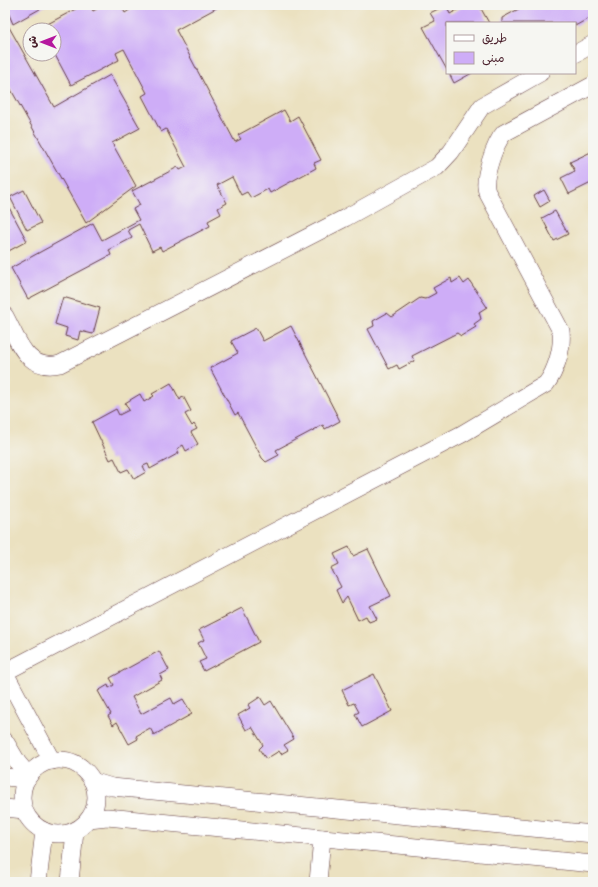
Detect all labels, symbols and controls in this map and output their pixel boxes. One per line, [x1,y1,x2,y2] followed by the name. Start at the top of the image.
[22,22,62,62] north arrow
[446,22,576,74] legend
[482,30,507,46] text: طريق
[25,36,40,48] text: ش
[482,50,505,66] text: مبنى

